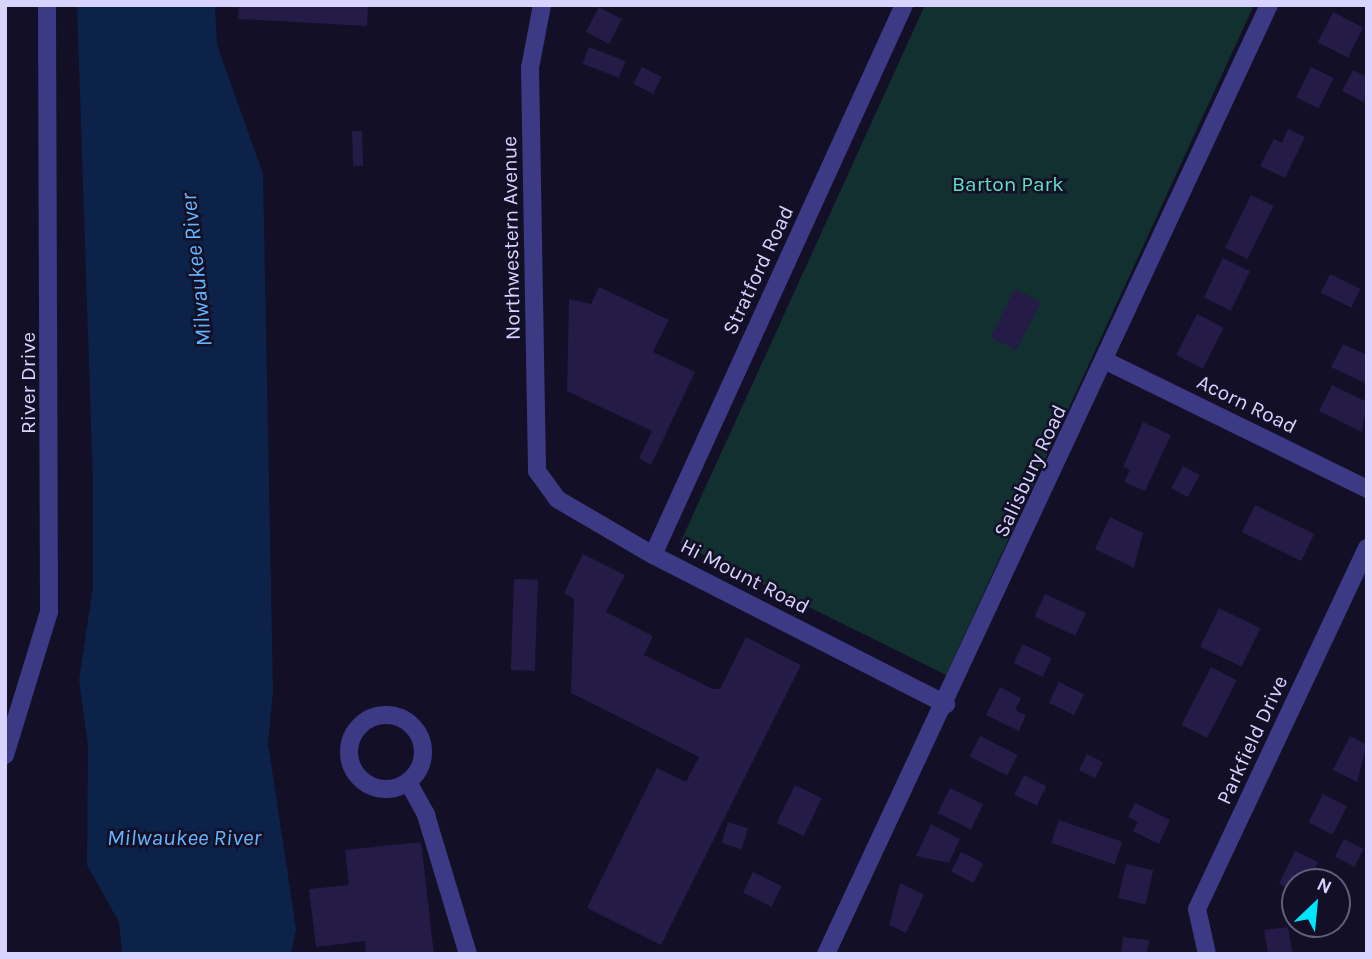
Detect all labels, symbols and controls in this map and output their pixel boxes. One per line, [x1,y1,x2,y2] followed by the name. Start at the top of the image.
[497,136,525,340] street label: Northwestern Avenue
[952,171,1064,197] park label: Barton Park
[175,192,219,348] water label: Milwaukee River
[717,201,799,339] street label: Stratford Road
[15,332,41,434] street label: River Drive
[1193,369,1301,439] street label: Acorn Road
[988,401,1072,541] street label: Salisbury Road
[676,533,814,619] street label: Hi Mount Road
[1211,672,1293,808] street label: Parkfield Drive
[107,824,261,852] water label: Milwaukee River
[1281,868,1351,938] north arrow
[1313,873,1335,899] text: N

